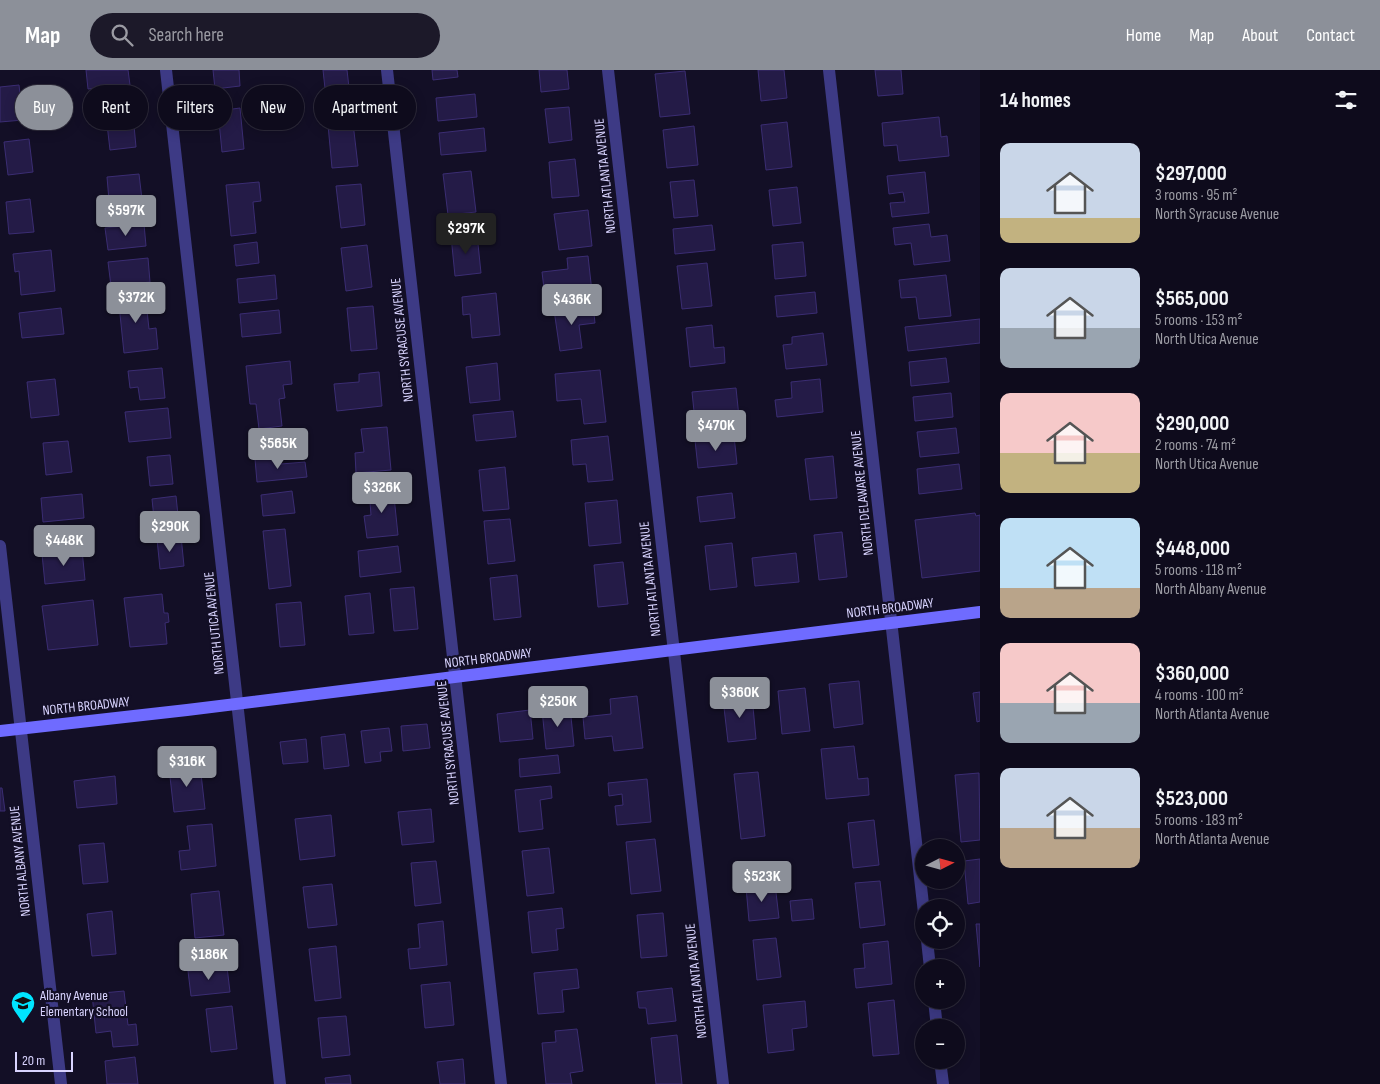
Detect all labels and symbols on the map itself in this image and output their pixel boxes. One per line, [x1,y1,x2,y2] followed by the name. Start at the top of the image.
[590,117,620,234] street label: NORTH ATLANTA AVENUE
[91,194,161,237] pin: $597K
[431,212,501,255] pin: $297K
[387,277,417,403] street label: NORTH SYRACUSE AVENUE
[101,282,171,324] pin: $372K
[537,284,607,326] pin: $436K
[681,410,751,452] pin: $470K
[243,428,313,470] pin: $565K
[847,429,877,556] street label: NORTH DELAWARE AVENUE
[347,472,417,514] pin: $326K
[135,510,205,553] pin: $290K
[635,520,665,637] street label: NORTH ATLANTA AVENUE
[29,524,99,567] pin: $448K
[200,571,228,675] street label: NORTH UTICA AVENUE
[846,594,935,622] street label: NORTH BROADWAY
[444,644,533,672] street label: NORTH BROADWAY
[705,676,775,719] pin: $360K
[433,680,463,806] street label: NORTH SYRACUSE AVENUE
[523,686,593,728] pin: $250K
[42,693,131,719] street label: NORTH BROADWAY
[152,746,222,788] pin: $316K
[6,804,34,917] street label: NORTH ALBANY AVENUE
[915,839,965,889] north arrow
[727,860,797,903] pin: $523K
[681,922,711,1039] street label: NORTH ATLANTA AVENUE
[174,938,244,981] pin: $186K
[39,987,128,1020] place label: Albany Avenue Elementary School
[10,990,36,1024] school or university icon: Albany Avenue Elementary School
[15,1049,72,1072] scale bar

